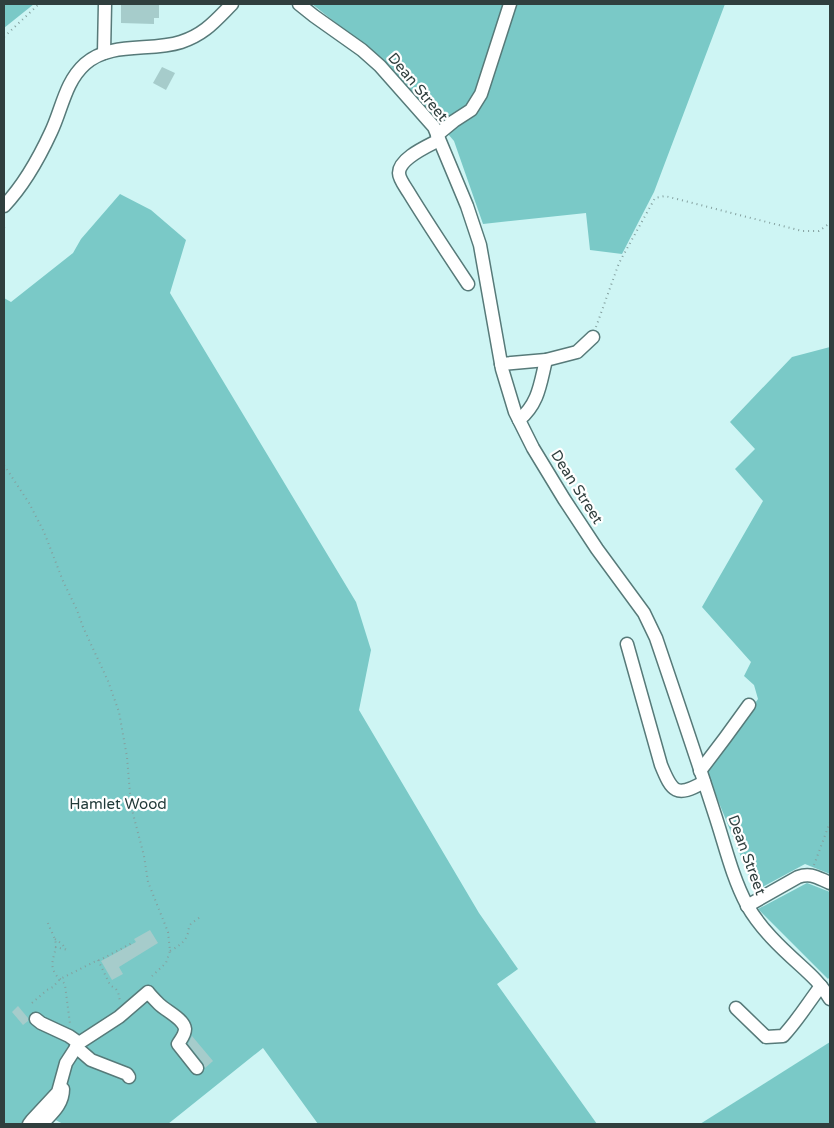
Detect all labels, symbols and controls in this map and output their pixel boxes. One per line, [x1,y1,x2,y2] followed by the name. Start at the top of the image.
[384,49,452,125] street label: Dean Street
[547,447,607,528] street label: Dean Street
[69,795,167,813] park label: Hamlet Wood
[724,813,770,898] street label: Dean Street

